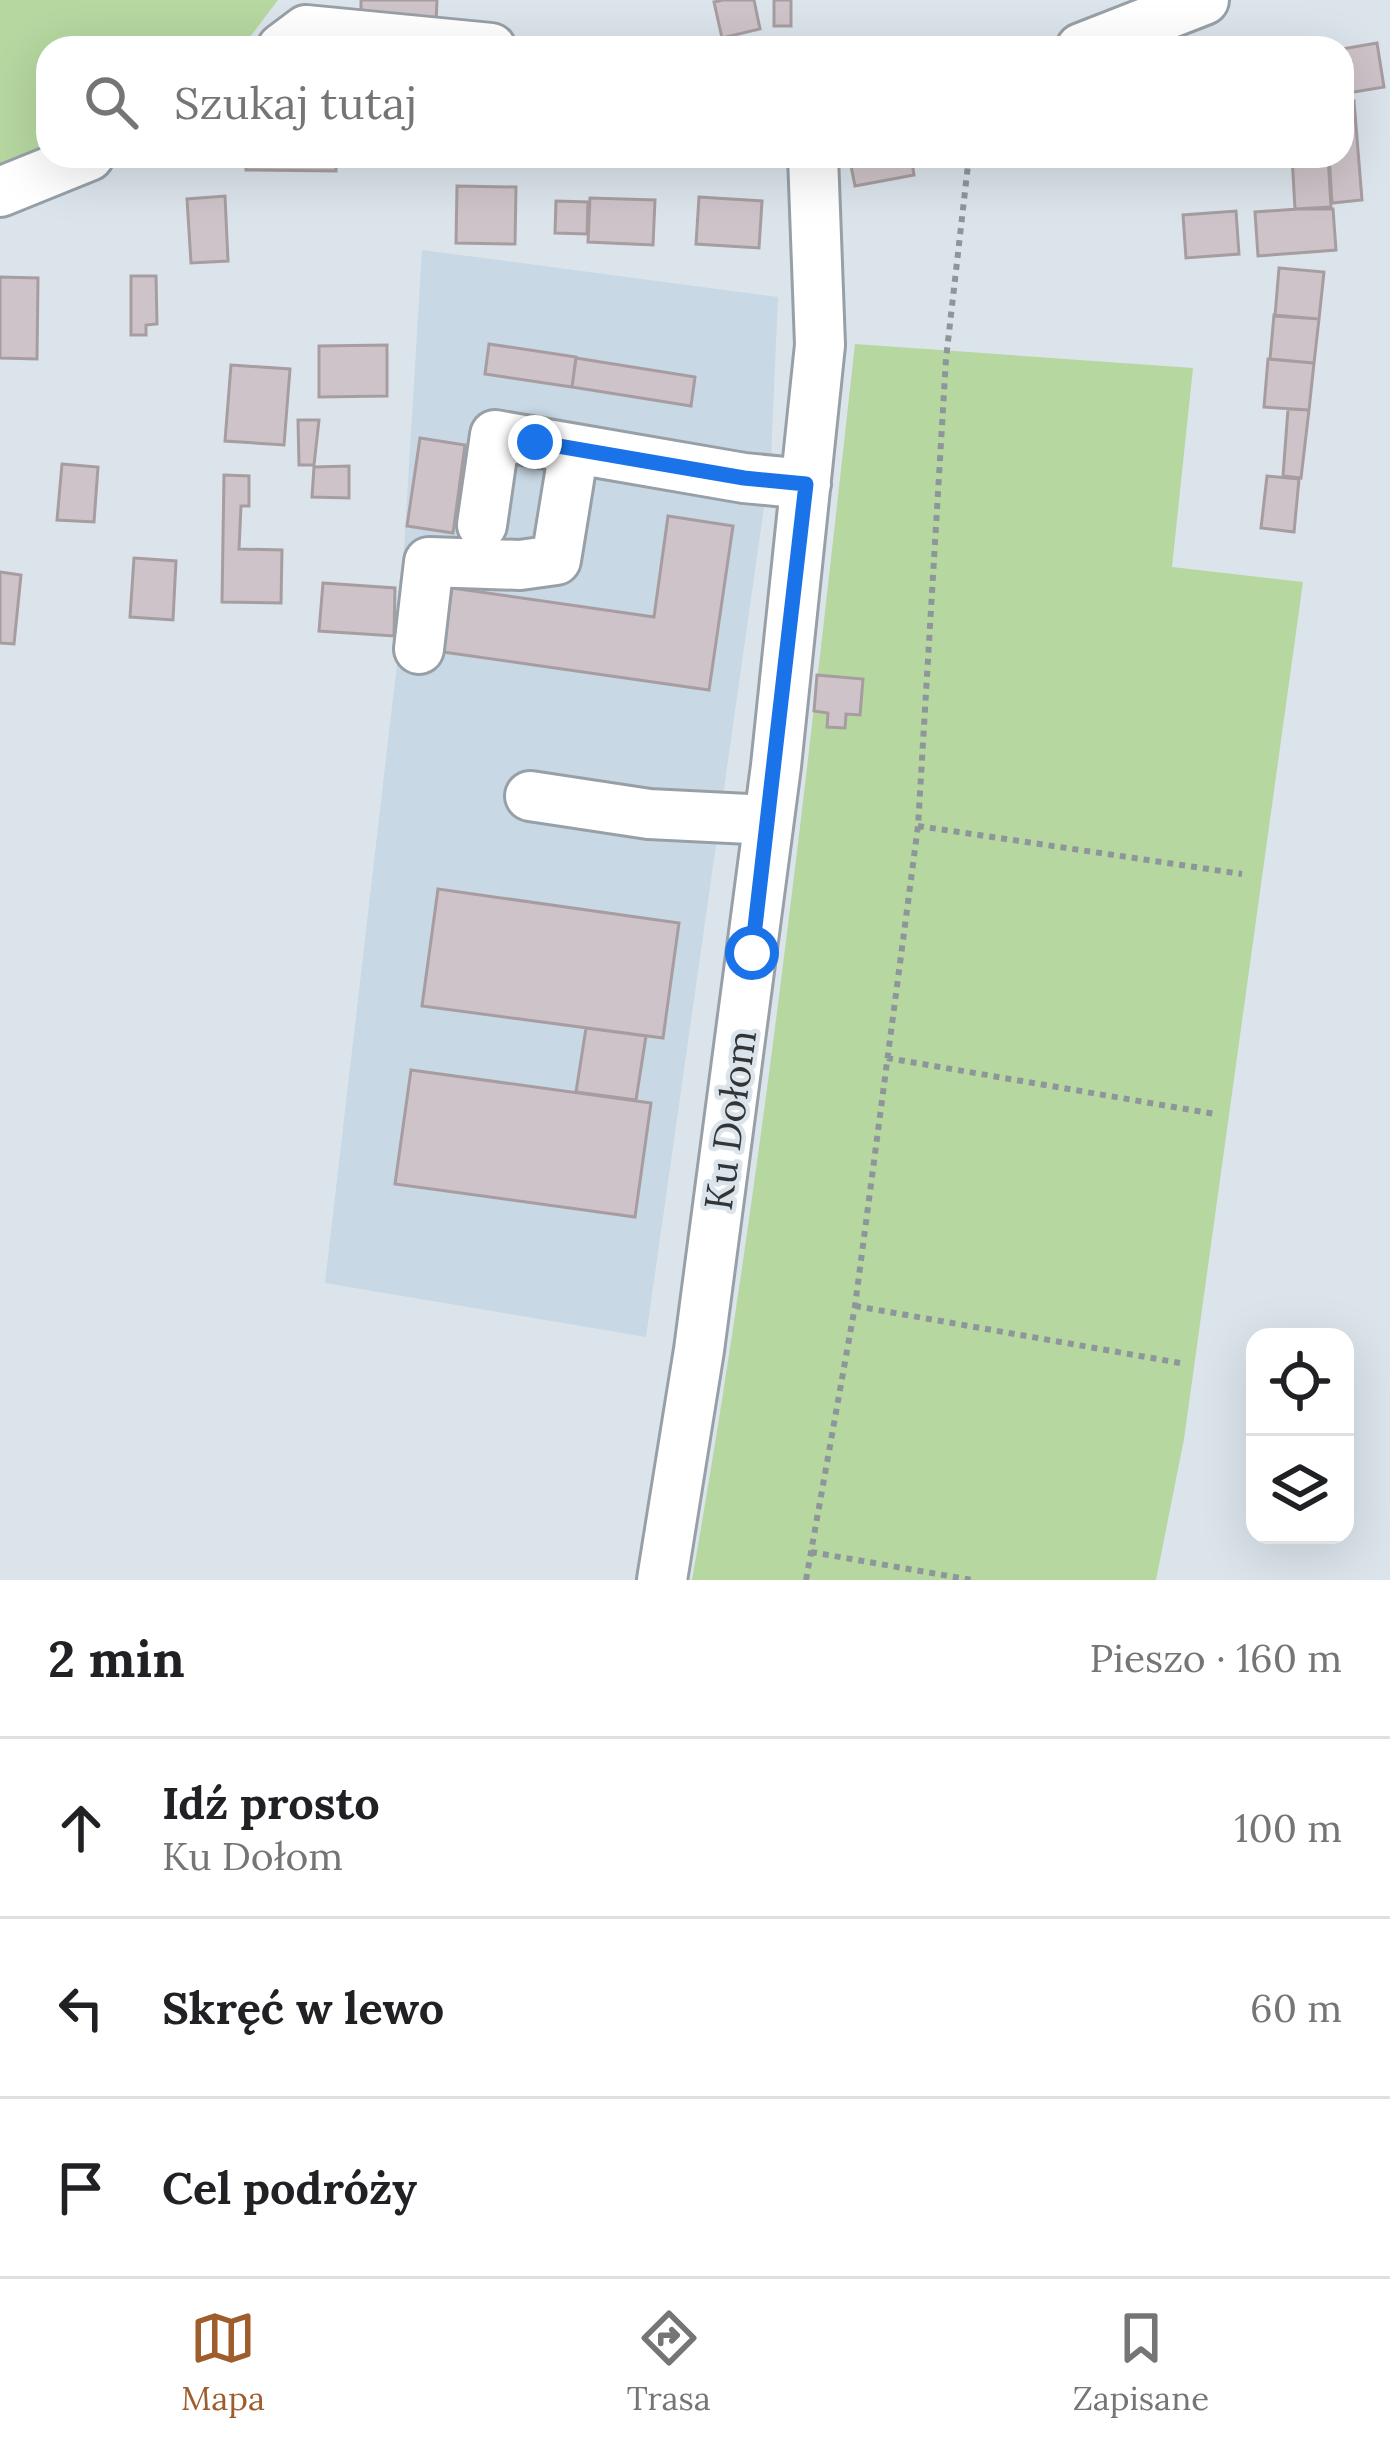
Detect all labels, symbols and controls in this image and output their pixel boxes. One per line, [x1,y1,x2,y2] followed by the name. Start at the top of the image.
[36,36,1354,168] search box
[78,69,144,135] icon: search
[174,74,417,131] text: Szukaj tutaj
[508,415,562,469] route end
[725,926,779,980] route start
[693,1027,767,1213] street label: Ku Dołom
[1246,1328,1354,1544] map controls
[1246,1328,1354,1436] button: locate
[1246,1436,1354,1544] button: layers
[48,1626,185,1691] text: 2 min
[1089,1633,1342,1683] text: Pieszo · 160 m
[162,1774,380,1831] text: Idź prosto
[48,1795,114,1861] icon: ahead
[1234,1803,1342,1853] text: 100 m
[162,1831,343,1881] text: Ku Dołom
[48,1975,114,2041] icon: left
[162,1979,444,2036] text: Skręć w lewo
[1250,1983,1342,2033] text: 60 m
[48,2155,114,2221] icon: arrive
[162,2159,417,2216] text: Cel podróży
[181,2305,265,2419] tab: Mapa
[627,2305,711,2419] tab: Trasa
[1073,2305,1209,2419] tab: Zapisane

